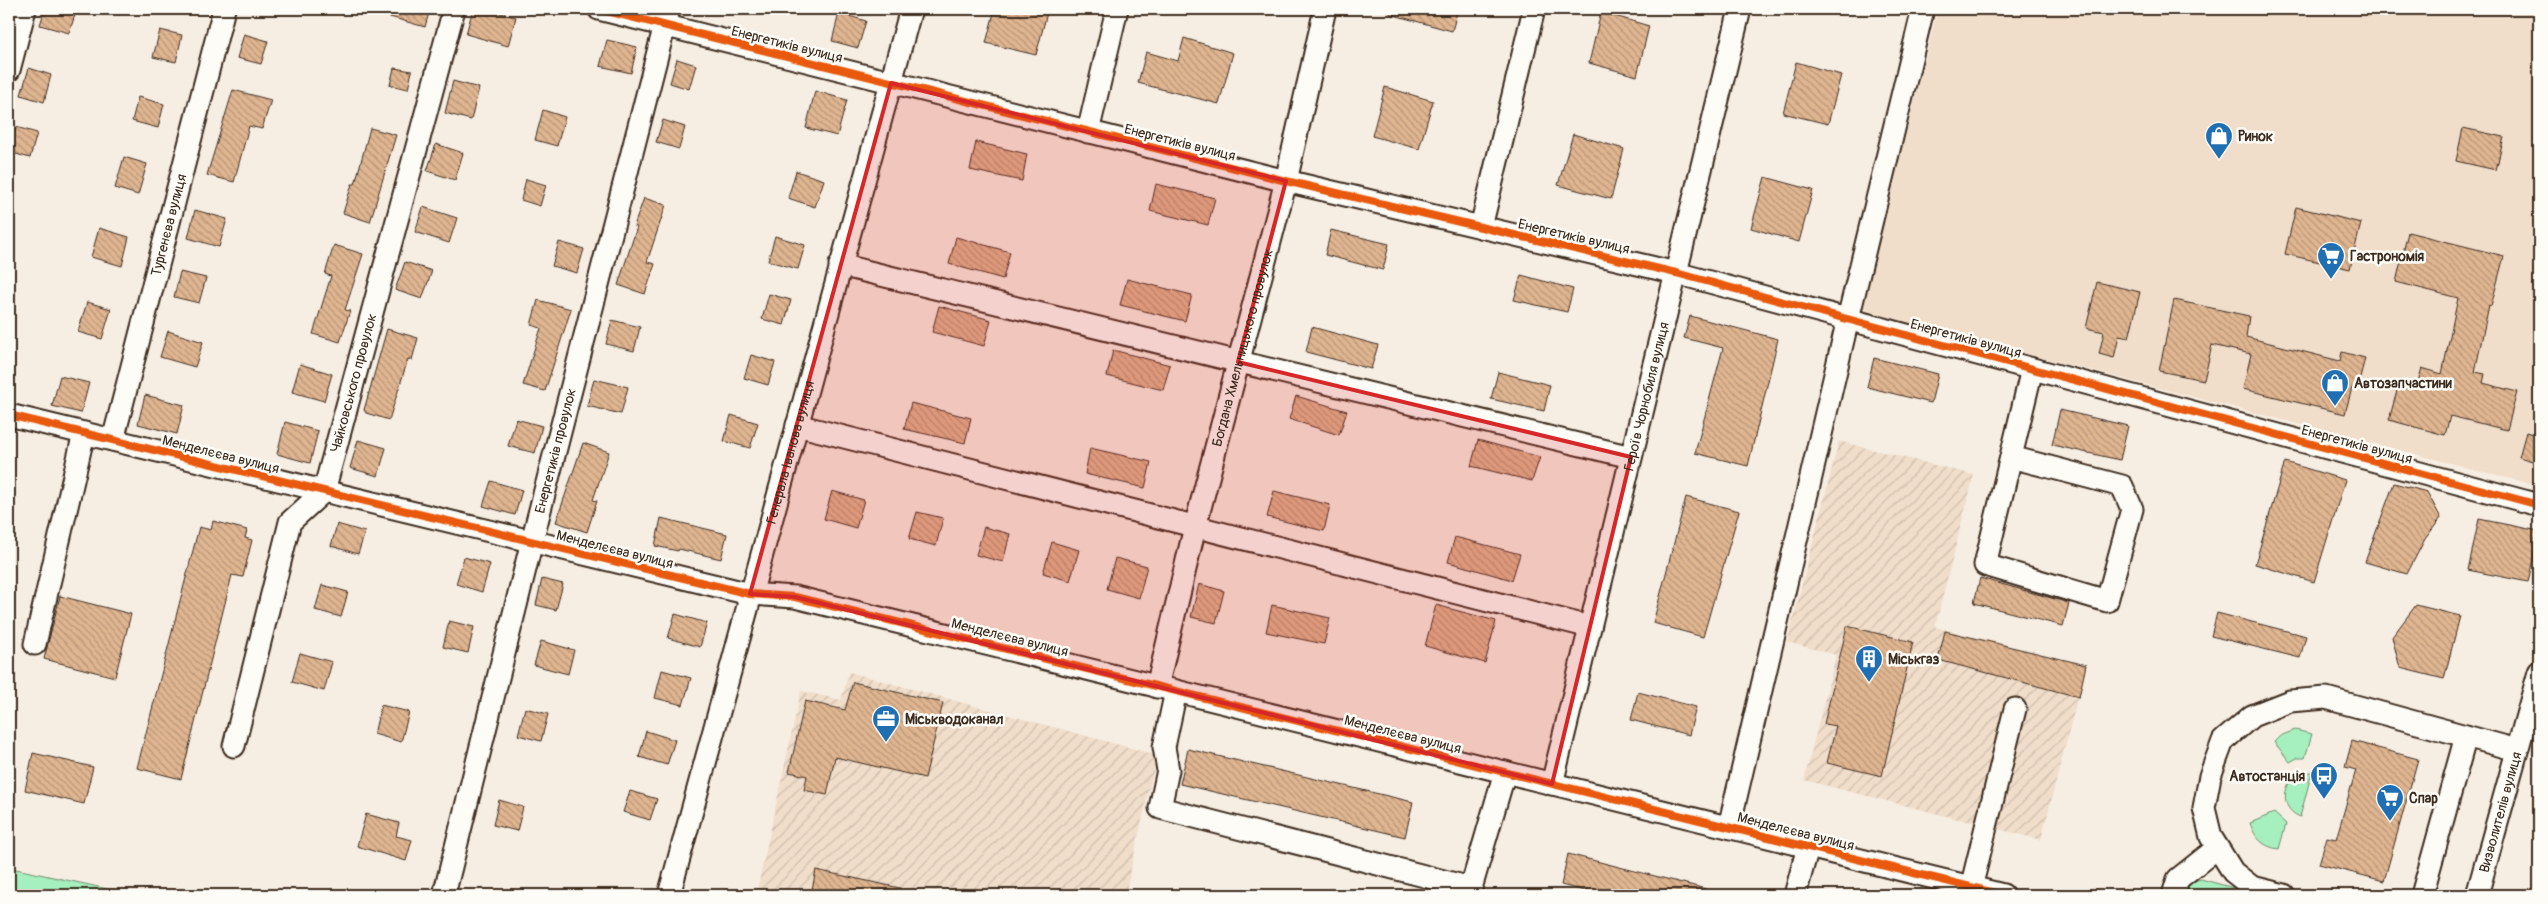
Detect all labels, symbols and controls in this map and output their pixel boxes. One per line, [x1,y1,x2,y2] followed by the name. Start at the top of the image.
[729,22,844,67] street label: Енергетиків вулиця
[1122,120,1237,165] street label: Енергетиків вулиця
[2204,121,2234,160] shop icon: Ринок
[2238,128,2273,145] place label: Ринок
[148,172,190,278] street label: Тургенєва вулиця
[1516,215,1631,258] street label: Енергетиків вулиця
[2316,241,2346,280] supermarket icon: Гастрономія
[1209,247,1277,449] street label: Богдана Хмельницького провулок
[2350,248,2424,265] place label: Гастрономія
[327,312,381,454] street label: Чайковського провулок
[1909,315,2023,361] street label: Енергетиків вулиця
[1620,320,1673,473] street label: Героїв Чорнобиля вулиця
[2320,368,2350,407] shop icon: Автозапчастини
[2354,375,2453,392] place label: Автозапчастини
[763,379,818,526] street label: Генерала Іванова вулиця
[531,386,580,515] street label: Енергетиків провулок
[2300,421,2414,467] street label: Енергетиків вулиця
[161,432,281,477] street label: Менделєєва вулиця
[555,527,675,572] street label: Менделєєва вулиця
[950,615,1070,660] street label: Менделєєва вулиця
[1854,644,1884,683] building icon: Міськгаз
[1888,651,1940,668] place label: Міськгаз
[871,704,901,743] office icon: Міськводоканал
[905,711,1003,728] place label: Міськводоканал
[1343,712,1463,757] street label: Менделєєва вулиця
[2476,750,2525,875] street label: Визволителів вулиця
[2309,761,2339,800] bus stop icon: Автостанція
[2229,768,2305,785] place label: Автостанція
[2375,783,2405,822] supermarket icon: Спар
[2409,790,2438,807] place label: Спар
[1736,809,1856,854] street label: Менделєєва вулиця

